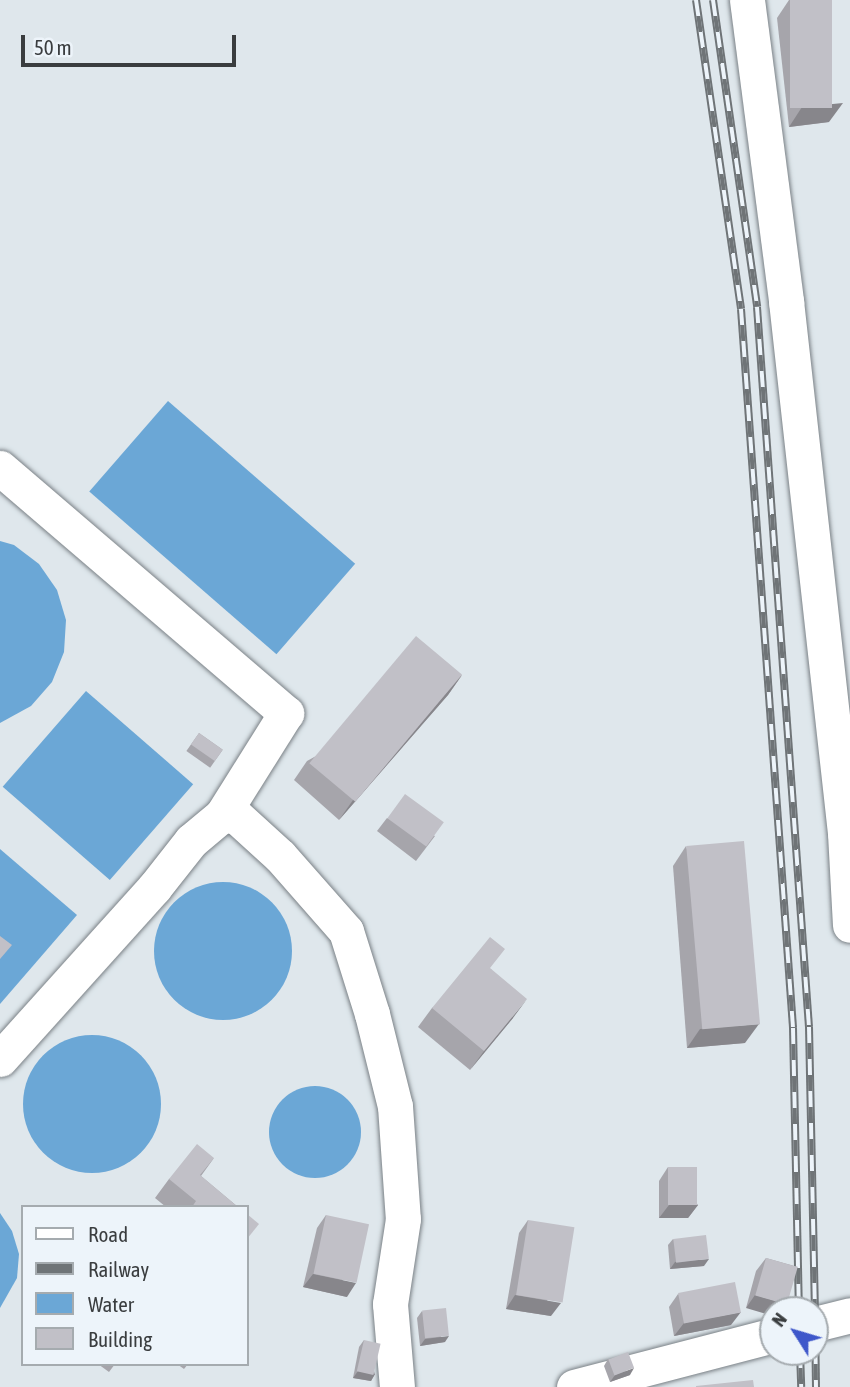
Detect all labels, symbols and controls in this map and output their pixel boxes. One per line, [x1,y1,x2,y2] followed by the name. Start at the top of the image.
[24,21,240,65] scale bar
[34,35,72,59] text: 50 m
[21,1205,248,1366] legend
[88,1222,128,1246] text: Road
[88,1257,149,1281] text: Railway
[88,1292,134,1316] text: Water
[759,1296,829,1366] north arrow
[767,1308,791,1331] text: N
[88,1327,152,1351] text: Building

